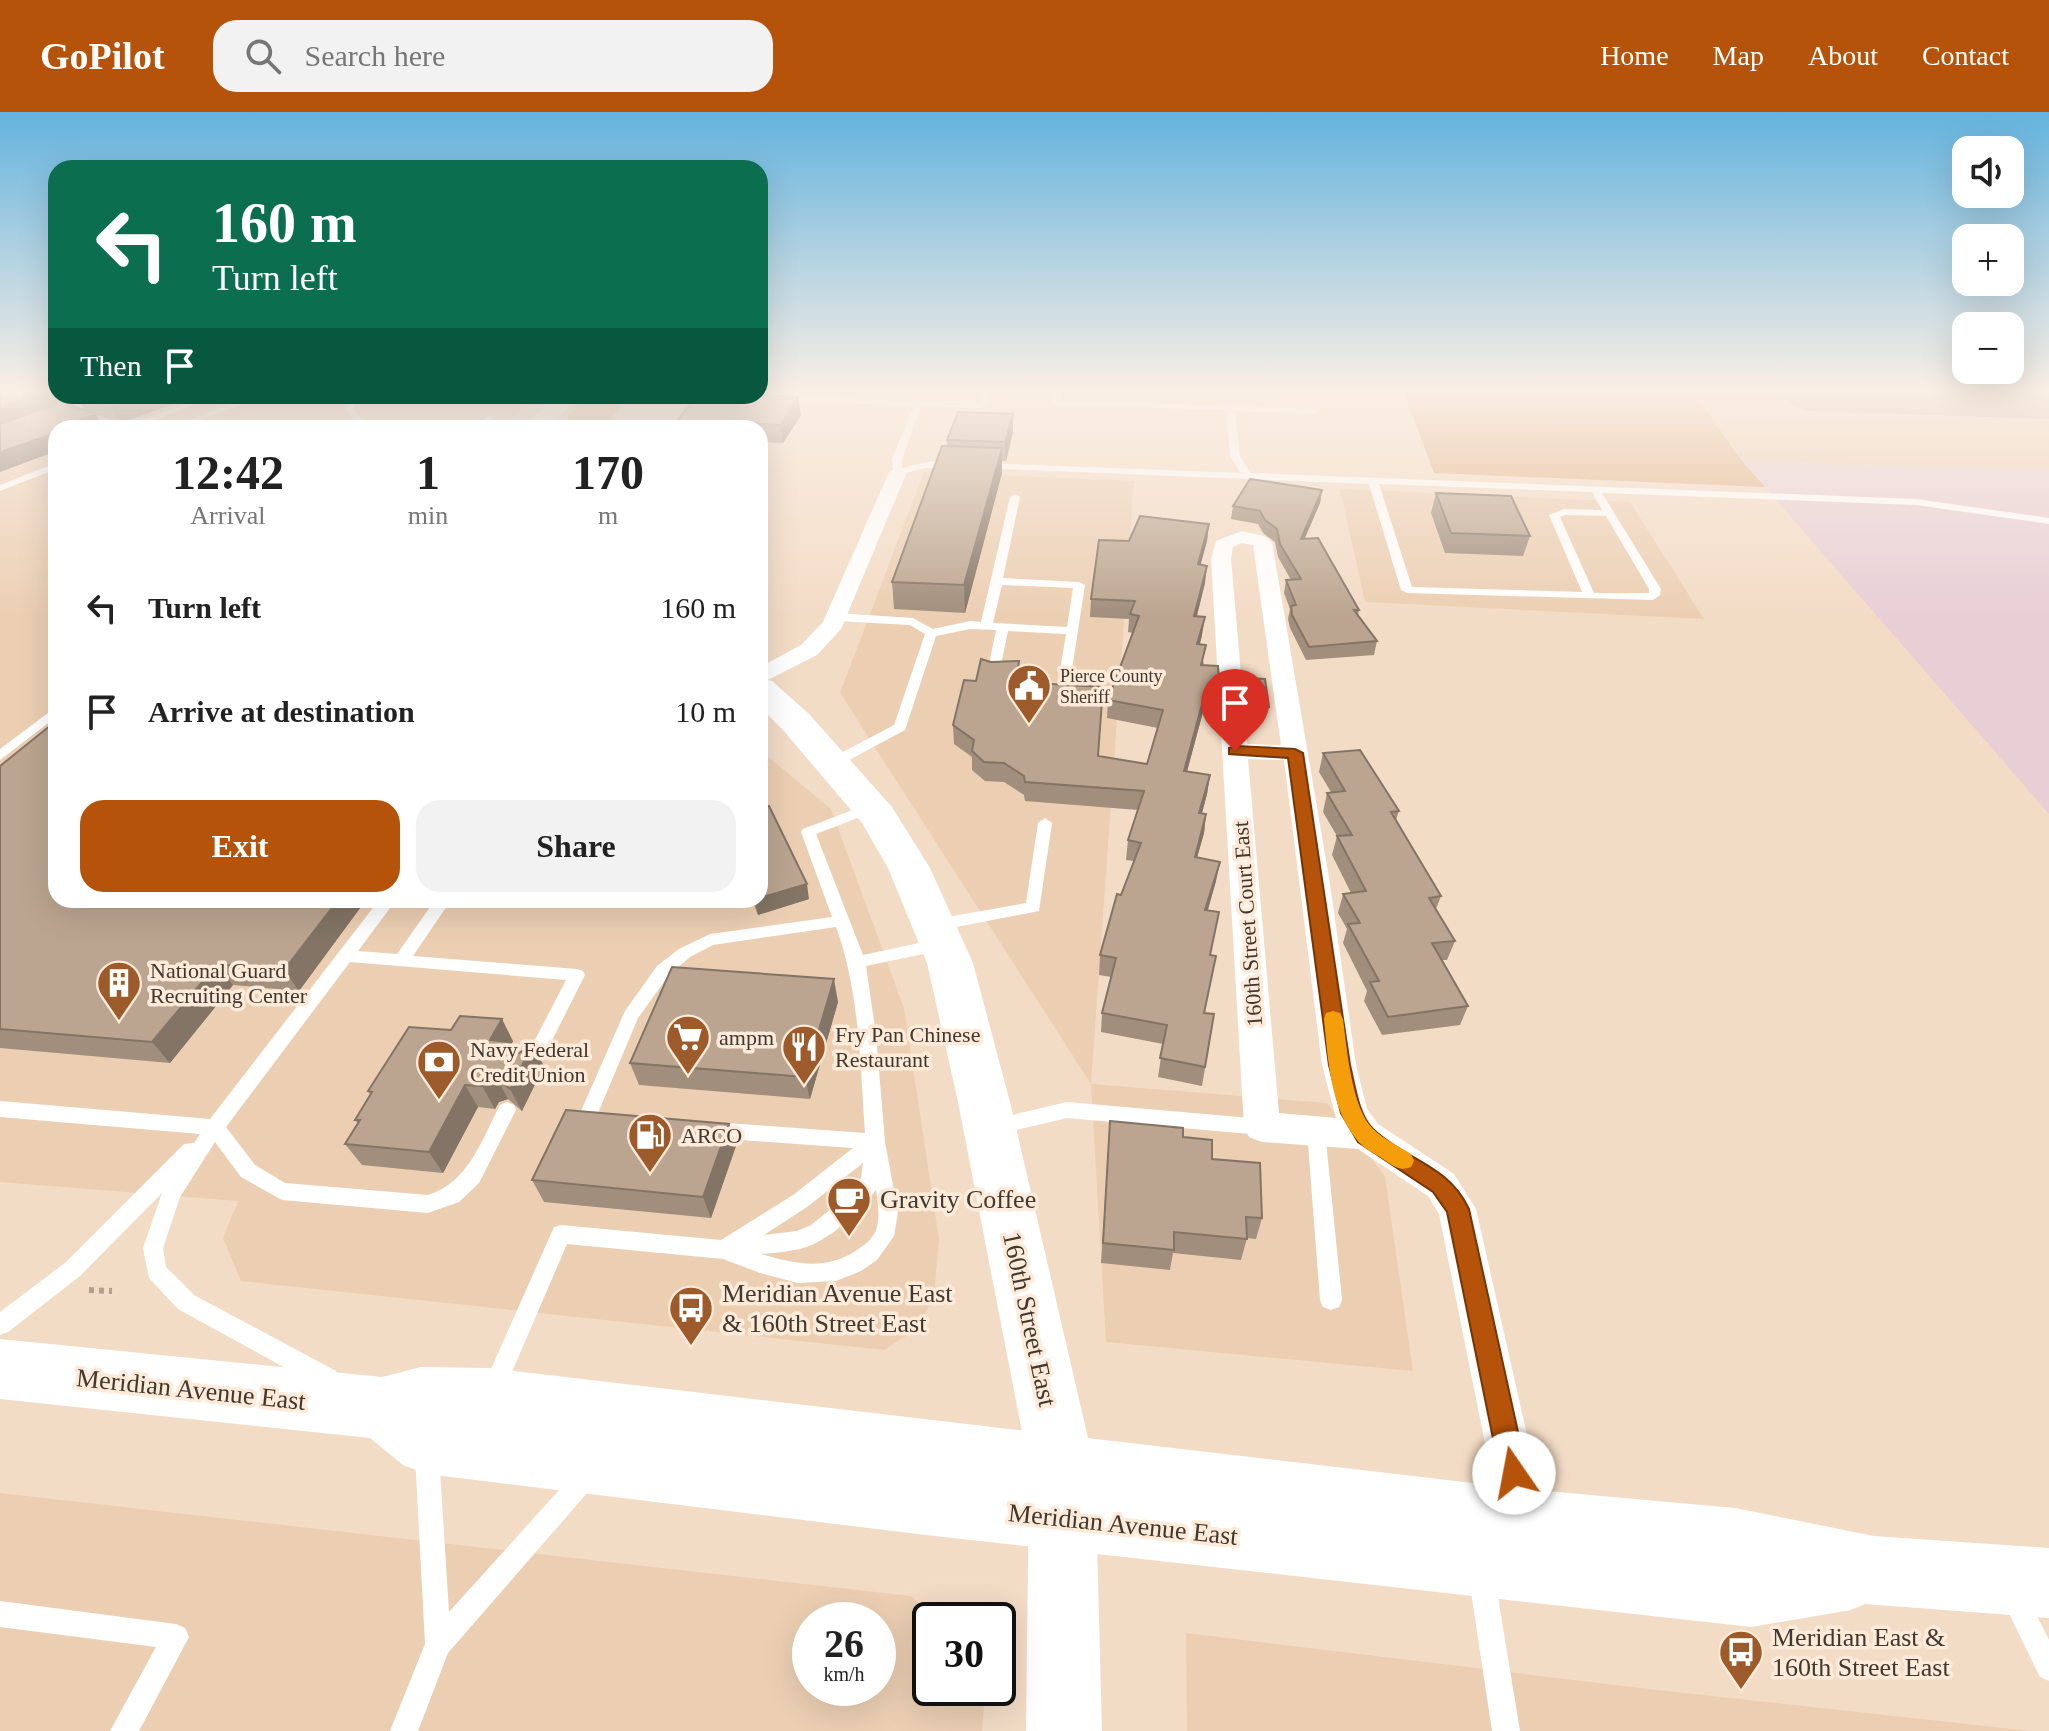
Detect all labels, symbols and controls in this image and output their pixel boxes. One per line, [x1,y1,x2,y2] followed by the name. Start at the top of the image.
[213,20,773,92] search box
[241,34,285,78] icon: search
[40,35,165,77] text: GoPilot
[305,39,445,72] text: Search here
[1600,40,1669,71] text: Home
[1713,40,1764,71] text: Map
[1808,40,1878,71] text: About
[1922,40,2009,71] text: Contact
[1952,136,2024,384] map controls
[1952,136,2024,208] button: sound
[80,192,184,296] icon: left
[212,192,357,254] text: 160 m
[1952,224,2024,296] button: +
[212,258,338,298] text: Turn left
[1952,312,2024,384] button: −
[158,344,202,388] icon: arrive
[80,349,142,382] text: Then
[172,446,284,499] text: 12:42
[416,446,440,499] text: 1
[572,446,644,499] text: 170
[190,501,265,530] text: Arrival
[408,501,448,530] text: min
[598,501,618,530] text: m
[80,586,124,630] icon: left
[148,591,261,624] text: Turn left
[660,591,736,624] text: 160 m
[1005,662,1053,725] public building icon: Pierce County Sheriff
[1060,666,1162,707] place label: Pierce County Sheriff
[1201,669,1269,751] pin
[1213,681,1257,725] icon: arrive
[80,690,124,734] icon: arrive
[148,695,415,728] text: Arrive at destination
[675,695,736,728] text: 10 m
[80,800,400,892] button: Exit
[416,800,736,892] button: Share
[1228,820,1267,1028] street label: 160th Street Court East
[150,958,308,1008] place label: National Guard Recruiting Center
[95,959,143,1022] building icon: National Guard Recruiting Center
[664,1013,712,1076] supermarket icon: ampm
[835,1022,980,1072] place label: Fry Pan Chinese Restaurant
[780,1023,828,1086] restaurant icon: Fry Pan Chinese Restaurant
[719,1025,774,1050] place label: ampm
[470,1037,589,1087] place label: Navy Federal Credit Union
[415,1038,463,1101] bank icon: Navy Federal Credit Union
[626,1111,674,1174] fuel station icon: ARCO
[681,1123,742,1148] place label: ARCO
[825,1175,873,1238] cafe icon: Gravity Coffee
[880,1185,1036,1214] place label: Gravity Coffee
[997,1229,1062,1410] street label: 160th Street East
[722,1279,953,1338] place label: Meridian Avenue East & 160th Street East
[667,1284,715,1347] bus stop icon: Meridian Avenue East & 160th Street East
[75,1363,308,1416] street label: Meridian Avenue East
[1472,1431,1556,1515] position arrow
[1007,1498,1240,1551] street label: Meridian Avenue East
[912,1602,1016,1706] speed limit sign: 30
[824,1621,864,1666] text: 26
[1772,1623,1950,1682] place label: Meridian East & 160th Street East
[1717,1628,1765,1691] bus stop icon: Meridian East & 160th Street East
[823,1663,865,1685] text: km/h

